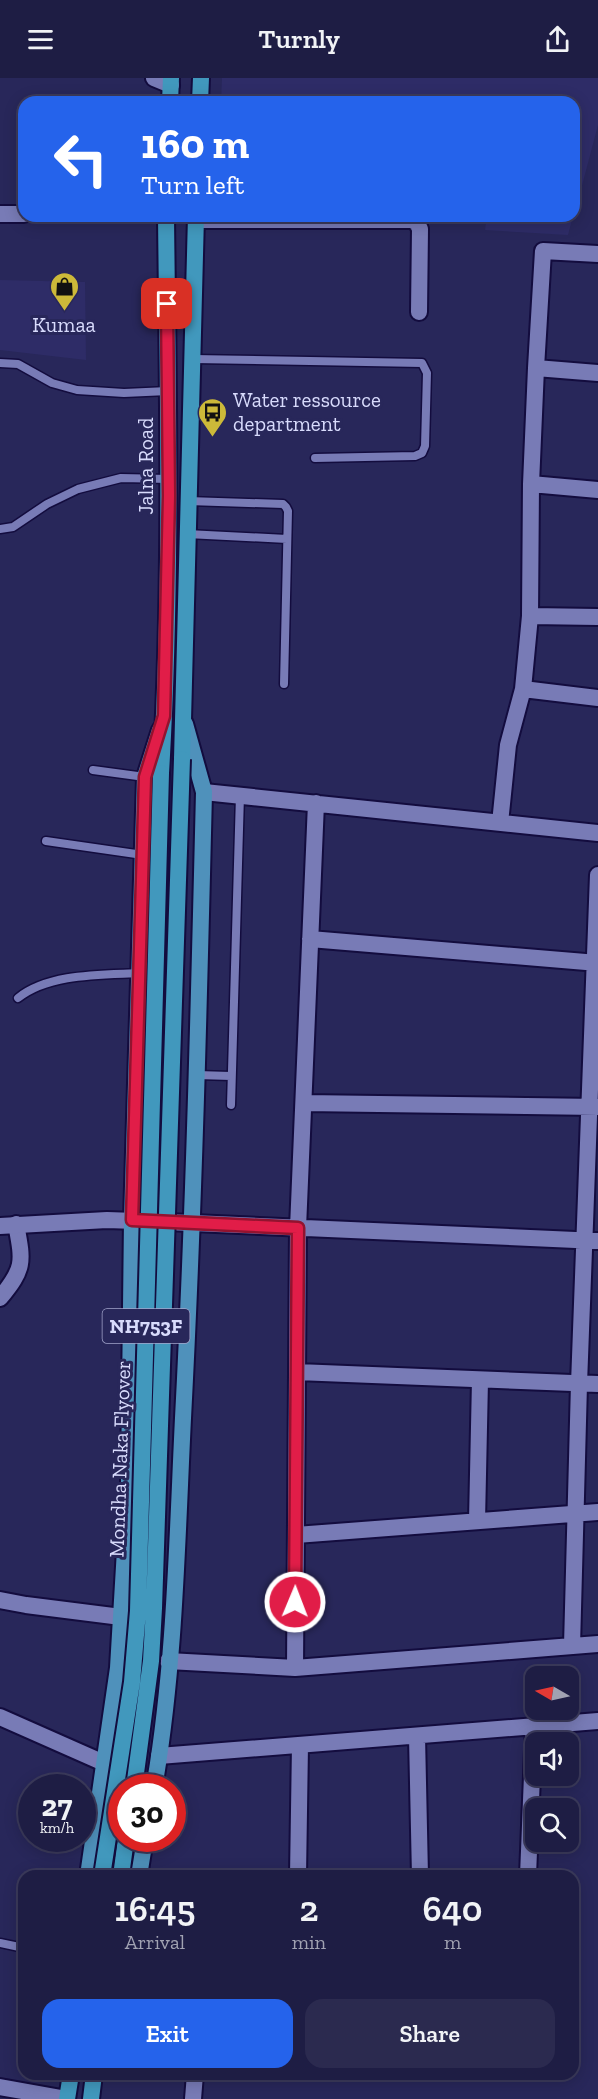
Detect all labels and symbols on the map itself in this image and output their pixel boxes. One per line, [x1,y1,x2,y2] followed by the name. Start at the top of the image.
[48,270,80,312] shop icon: Kumaa
[141,278,192,329] pin
[32,312,96,337] place label: Kumaa
[233,387,381,436] place label: Water ressource department
[196,396,228,438] bus stop icon: Water ressource department
[133,417,158,514] street label: Jalna Road
[102,1309,190,1343] road number: NH753F
[104,1360,135,1558] street label: Mondha Naka Flyover
[263,1570,327,1634] position arrow
[525,1666,579,1720] north arrow
[108,1774,186,1852] speed limit sign: 30

